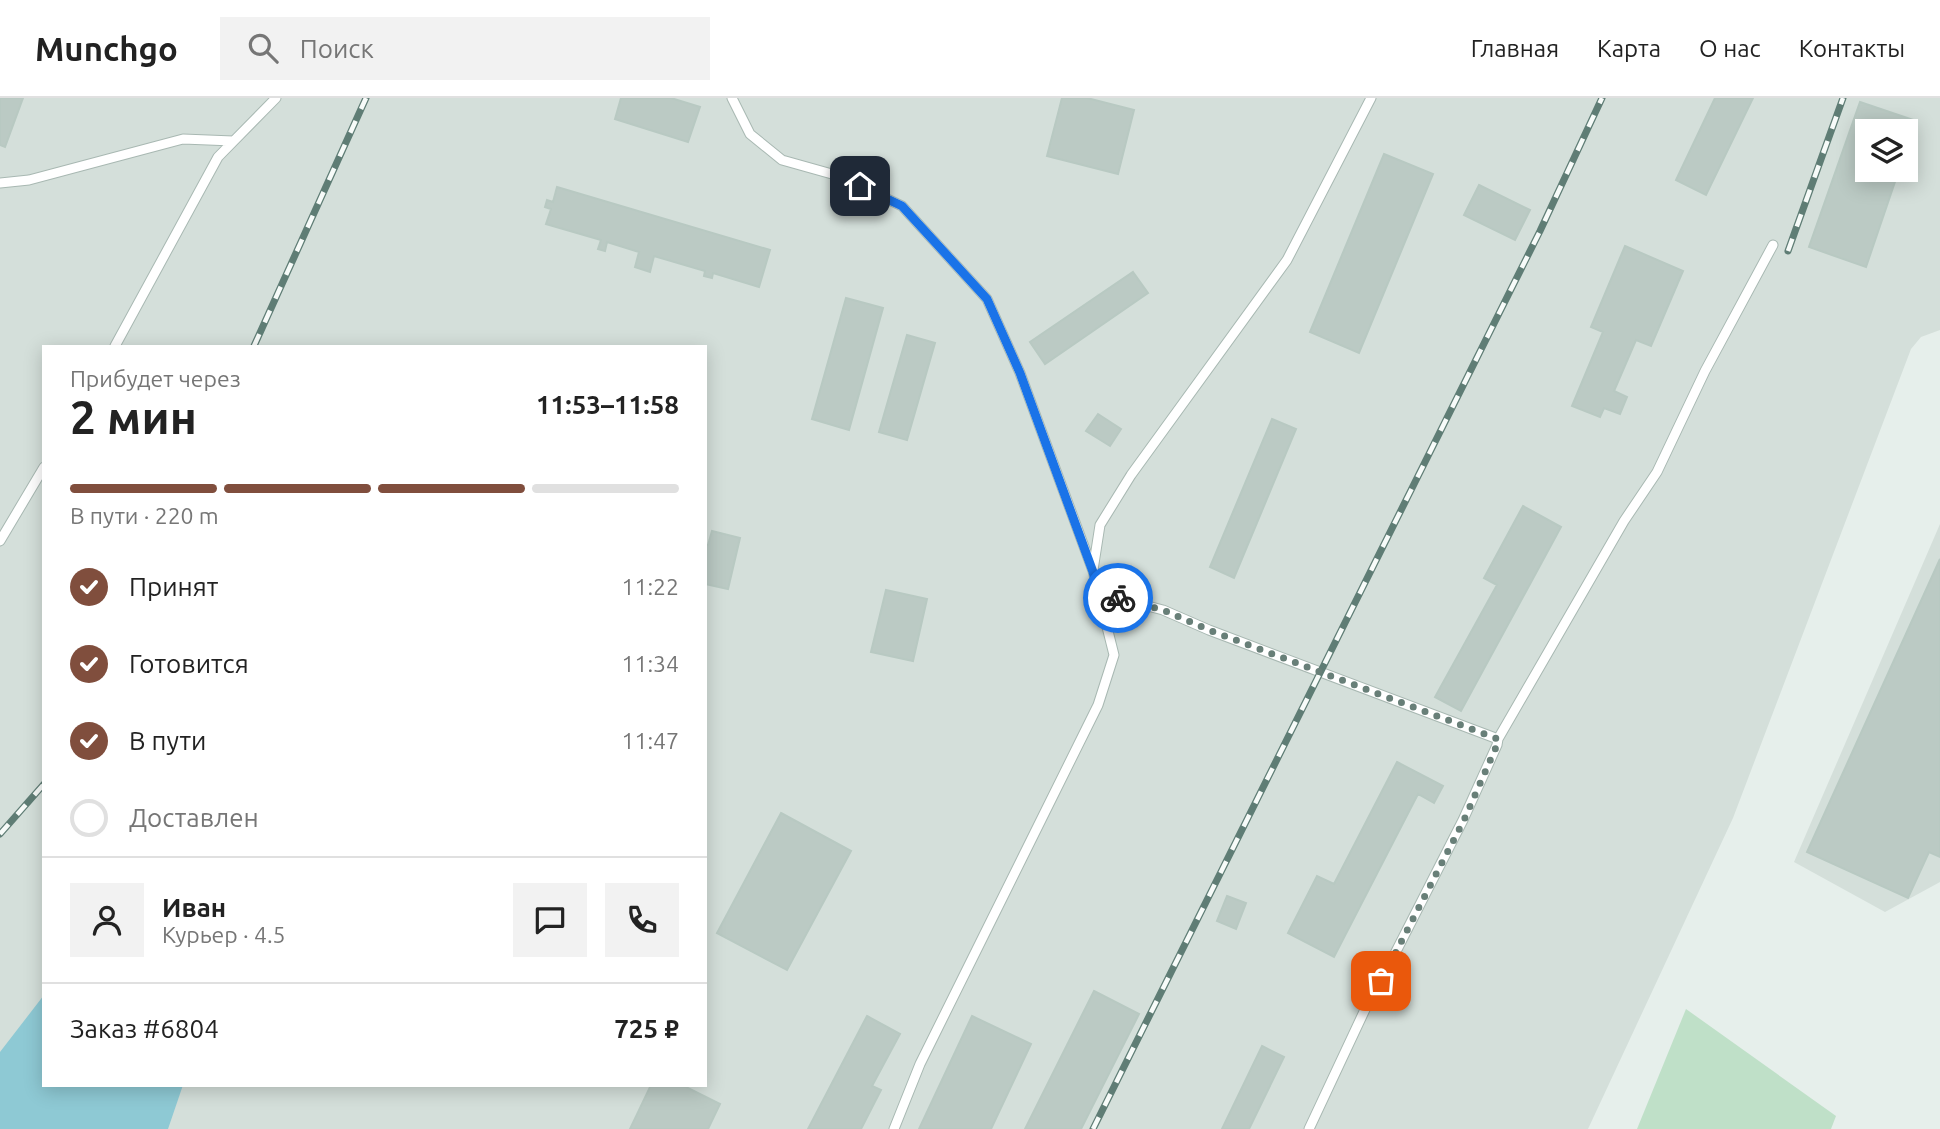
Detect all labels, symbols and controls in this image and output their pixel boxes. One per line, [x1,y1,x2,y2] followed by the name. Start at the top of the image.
[220,17,710,80] search box
[244,29,282,67] icon: search
[35,30,178,67] text: Munchgo
[300,34,374,63] text: Поиск
[1471,35,1559,62] text: Главная
[1597,35,1661,62] text: Карта
[1699,35,1761,62] text: О нас
[1799,35,1905,62] text: Контакты
[1855,119,1918,182] map controls
[1855,119,1918,182] button: layers
[830,156,890,216] pin
[841,167,879,205] icon: home
[70,366,241,391] text: Прибудет через
[536,390,679,419] text: 11:53–11:58
[70,391,197,443] text: 2 мин
[70,503,219,528] text: В пути · 220 m
[1083,563,1153,633] courier
[70,568,108,606] icon: check
[129,572,218,601] text: Принят
[621,574,679,599] text: 11:22
[1099,579,1137,617] icon: bike
[70,645,108,683] icon: check
[129,649,249,678] text: Готовится
[621,651,679,676] text: 11:34
[70,722,108,760] icon: check
[129,726,206,755] text: В пути
[621,728,679,753] text: 11:47
[129,803,259,832] text: Доставлен
[70,883,144,957] button: person
[513,883,587,957] button: chat
[605,883,679,957] button: phone
[162,893,226,922] text: Иван
[162,922,286,947] text: Курьер · 4.5
[1351,951,1411,1011] pin
[1362,962,1400,1000] icon: bag
[70,1014,219,1043] text: Заказ #6804
[614,1014,679,1043] text: 725 ₽

